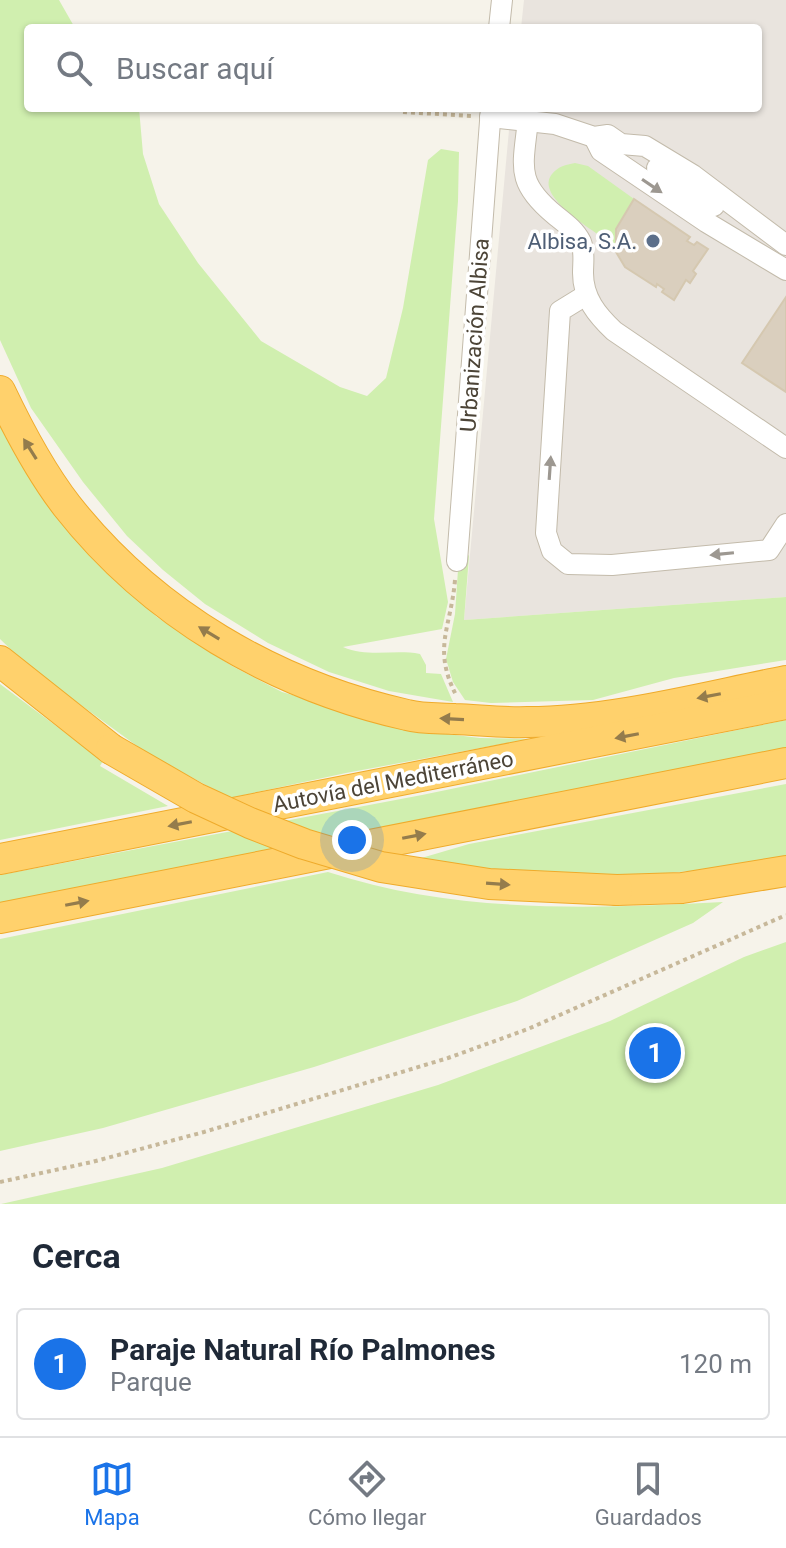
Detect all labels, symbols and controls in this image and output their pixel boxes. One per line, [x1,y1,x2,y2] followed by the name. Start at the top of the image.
[24,24,762,112] search box
[52,46,96,90] icon: search
[116,51,274,86] text: Buscar aquí
[642,178,663,193] one-way arrow
[527,229,637,254] place label: Albisa, S.A.
[644,232,662,250] marker: Albisa, S.A.
[455,237,494,433] street label: Urbanización Albisa
[24,438,38,460] one-way arrow
[544,455,557,480] one-way arrow
[709,548,734,561] one-way arrow
[198,627,220,641] one-way arrow
[697,690,722,703] one-way arrow
[439,712,464,725] one-way arrow
[615,731,640,743] one-way arrow
[271,746,515,817] street label: Autovía del Mediterráneo
[167,818,192,830] one-way arrow
[332,820,372,860] your location
[402,830,427,842] one-way arrow
[486,878,511,891] one-way arrow
[64,896,89,909] one-way arrow
[629,1023,681,1083] pin: 1
[32,1236,121,1276] text: Cerca
[110,1332,496,1367] text: Paraje Natural Río Palmones
[53,1349,67,1379] text: 1
[679,1349,752,1379] text: 120 m
[110,1367,192,1397] text: Parque
[84,1457,140,1530] tab: Mapa
[308,1457,426,1530] tab: Cómo llegar
[595,1457,702,1530] tab: Guardados

